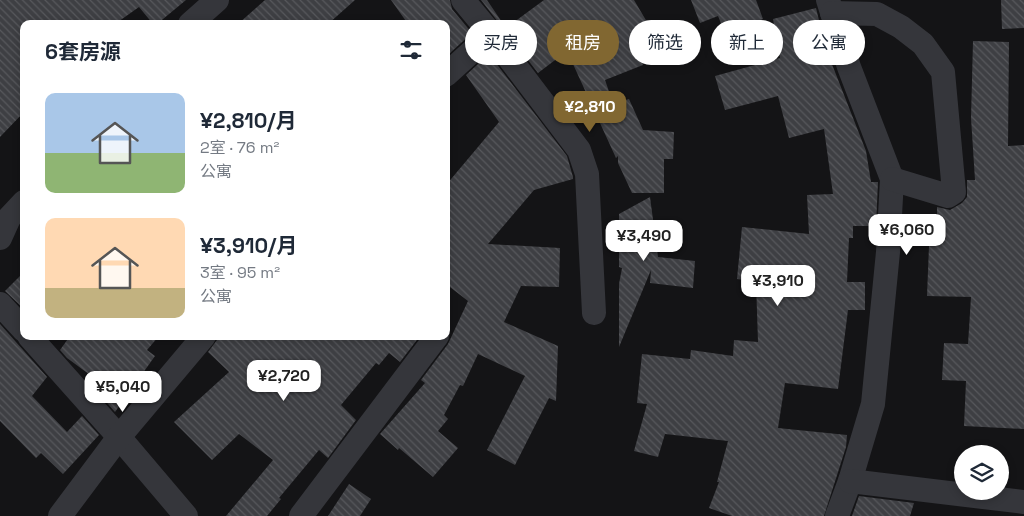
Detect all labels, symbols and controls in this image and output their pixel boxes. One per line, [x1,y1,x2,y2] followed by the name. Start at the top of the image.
[465,20,537,65] chip: 买房
[547,20,619,65] chip: 租房
[629,20,701,65] chip: 筛选
[711,20,783,65] chip: 新上
[793,20,865,65] chip: 公寓
[397,36,425,64] icon: filters
[45,38,121,65] text: 6套房源
[549,90,631,133] pin: ¥2,810
[564,96,616,117] text: ¥2,810
[200,107,297,134] text: ¥2,810/月
[85,113,145,173] icon: home
[200,137,279,158] text: 2室 · 76 m²
[200,161,232,182] text: 公寓
[866,214,948,256] pin: ¥6,060
[880,219,934,240] text: ¥6,060
[603,220,685,262] pin: ¥3,490
[617,225,671,246] text: ¥3,490
[200,232,297,259] text: ¥3,910/月
[85,238,145,298] icon: home
[200,262,280,283] text: 3室 · 95 m²
[737,264,819,307] pin: ¥3,910
[752,270,804,291] text: ¥3,910
[200,286,232,307] text: 公寓
[243,360,325,402] pin: ¥2,720
[258,365,310,386] text: ¥2,720
[82,370,164,413] pin: ¥5,040
[96,376,150,397] text: ¥5,040
[954,445,1009,500] map controls
[954,445,1009,500] button: layers

